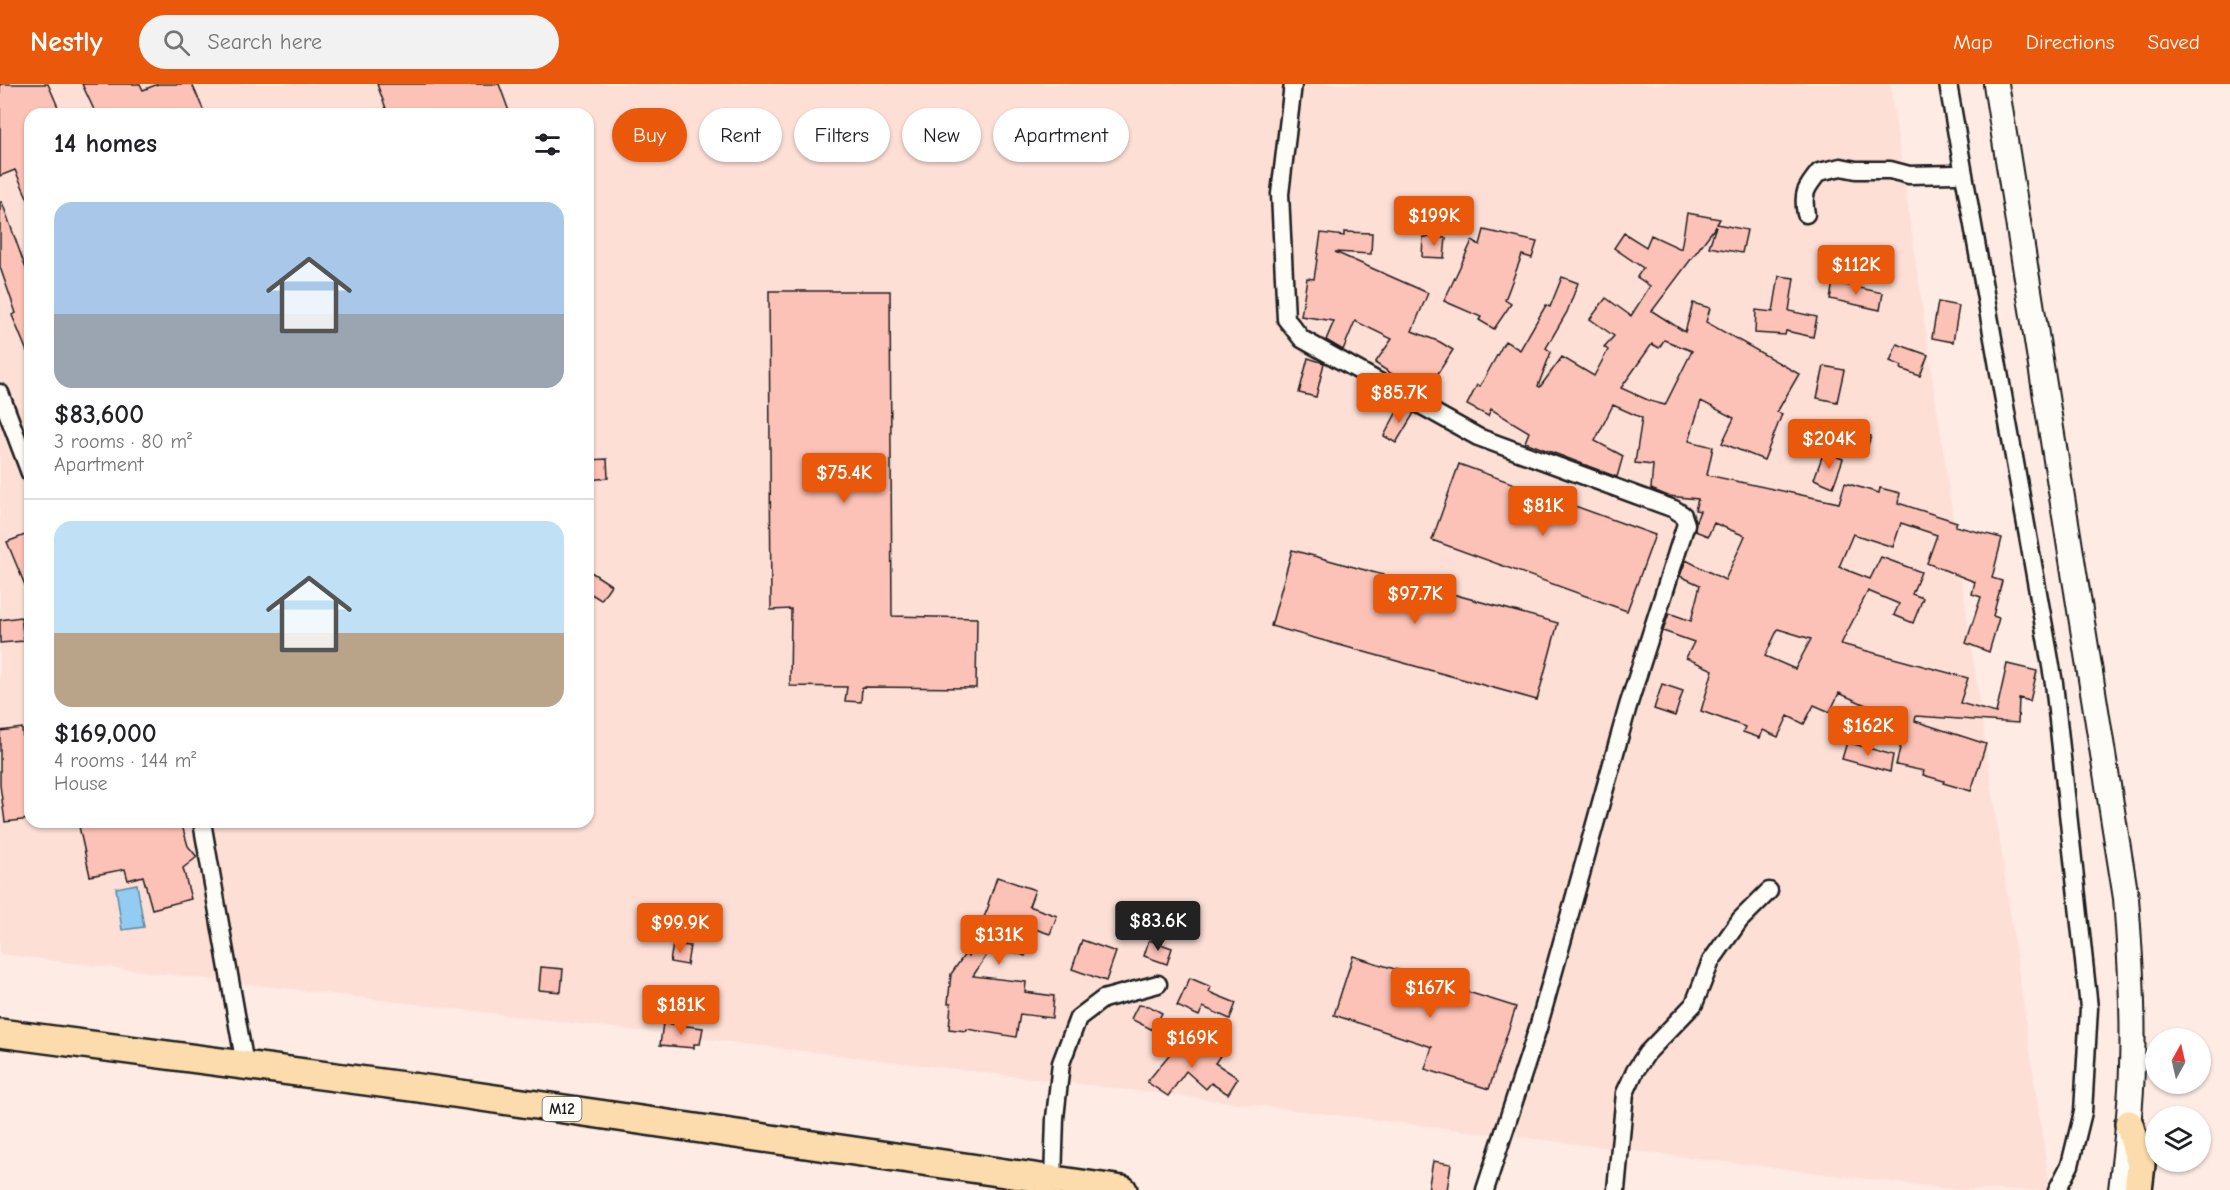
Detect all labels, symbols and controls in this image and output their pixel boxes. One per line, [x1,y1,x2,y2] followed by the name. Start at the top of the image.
[139,15,559,69] search box
[30,26,103,58] text: Nestly
[160,26,193,59] icon: search
[208,29,322,55] text: Search here
[1953,30,1993,54] text: Map
[2026,30,2115,54] text: Directions
[2148,30,2200,54] text: Saved
[612,108,687,162] chip: Buy
[699,108,782,162] chip: Rent
[794,108,890,162] chip: Filters
[902,108,981,162] chip: New
[993,108,1129,162] chip: Apartment
[531,128,564,161] icon: filters
[54,129,157,159] text: 14 homes
[1392,196,1476,247] pin: $199K
[1408,204,1460,227] text: $199K
[255,241,363,349] icon: home
[1814,245,1898,296] pin: $112K
[1832,253,1880,276] text: $112K
[1350,373,1448,424] pin: $85.7K
[1371,381,1427,404] text: $85.7K
[54,400,144,430] text: $83,600
[1787,419,1871,470] pin: $204K
[1802,427,1856,450] text: $204K
[54,430,192,453] text: 3 rooms · 80 m²
[54,453,144,476] text: Apartment
[795,453,893,504] pin: $75.4K
[816,461,872,484] text: $75.4K
[1507,486,1579,537] pin: $81K
[1522,494,1564,517] text: $81K
[255,560,363,668] icon: home
[1366,574,1464,625] pin: $97.7K
[1387,582,1443,605] text: $97.7K
[1826,706,1910,757] pin: $162K
[1842,714,1894,737] text: $162K
[54,719,157,749] text: $169,000
[54,749,196,772] text: 4 rooms · 144 m²
[54,772,108,795] text: House
[1109,901,1207,952] pin: $83.6K
[631,903,729,954] pin: $99.9K
[1129,909,1187,932] text: $83.6K
[651,911,709,934] text: $99.9K
[957,915,1041,966] pin: $131K
[975,923,1023,946] text: $131K
[1388,968,1472,1019] pin: $167K
[1405,976,1455,999] text: $167K
[639,985,723,1036] pin: $181K
[656,993,706,1016] text: $181K
[1150,1018,1234,1069] pin: $169K
[1166,1026,1218,1049] text: $169K
[2145,1028,2211,1094] north arrow
[2145,1028,2211,1172] map controls
[542,1097,582,1121] road number: M12
[2145,1106,2211,1172] button: layers

